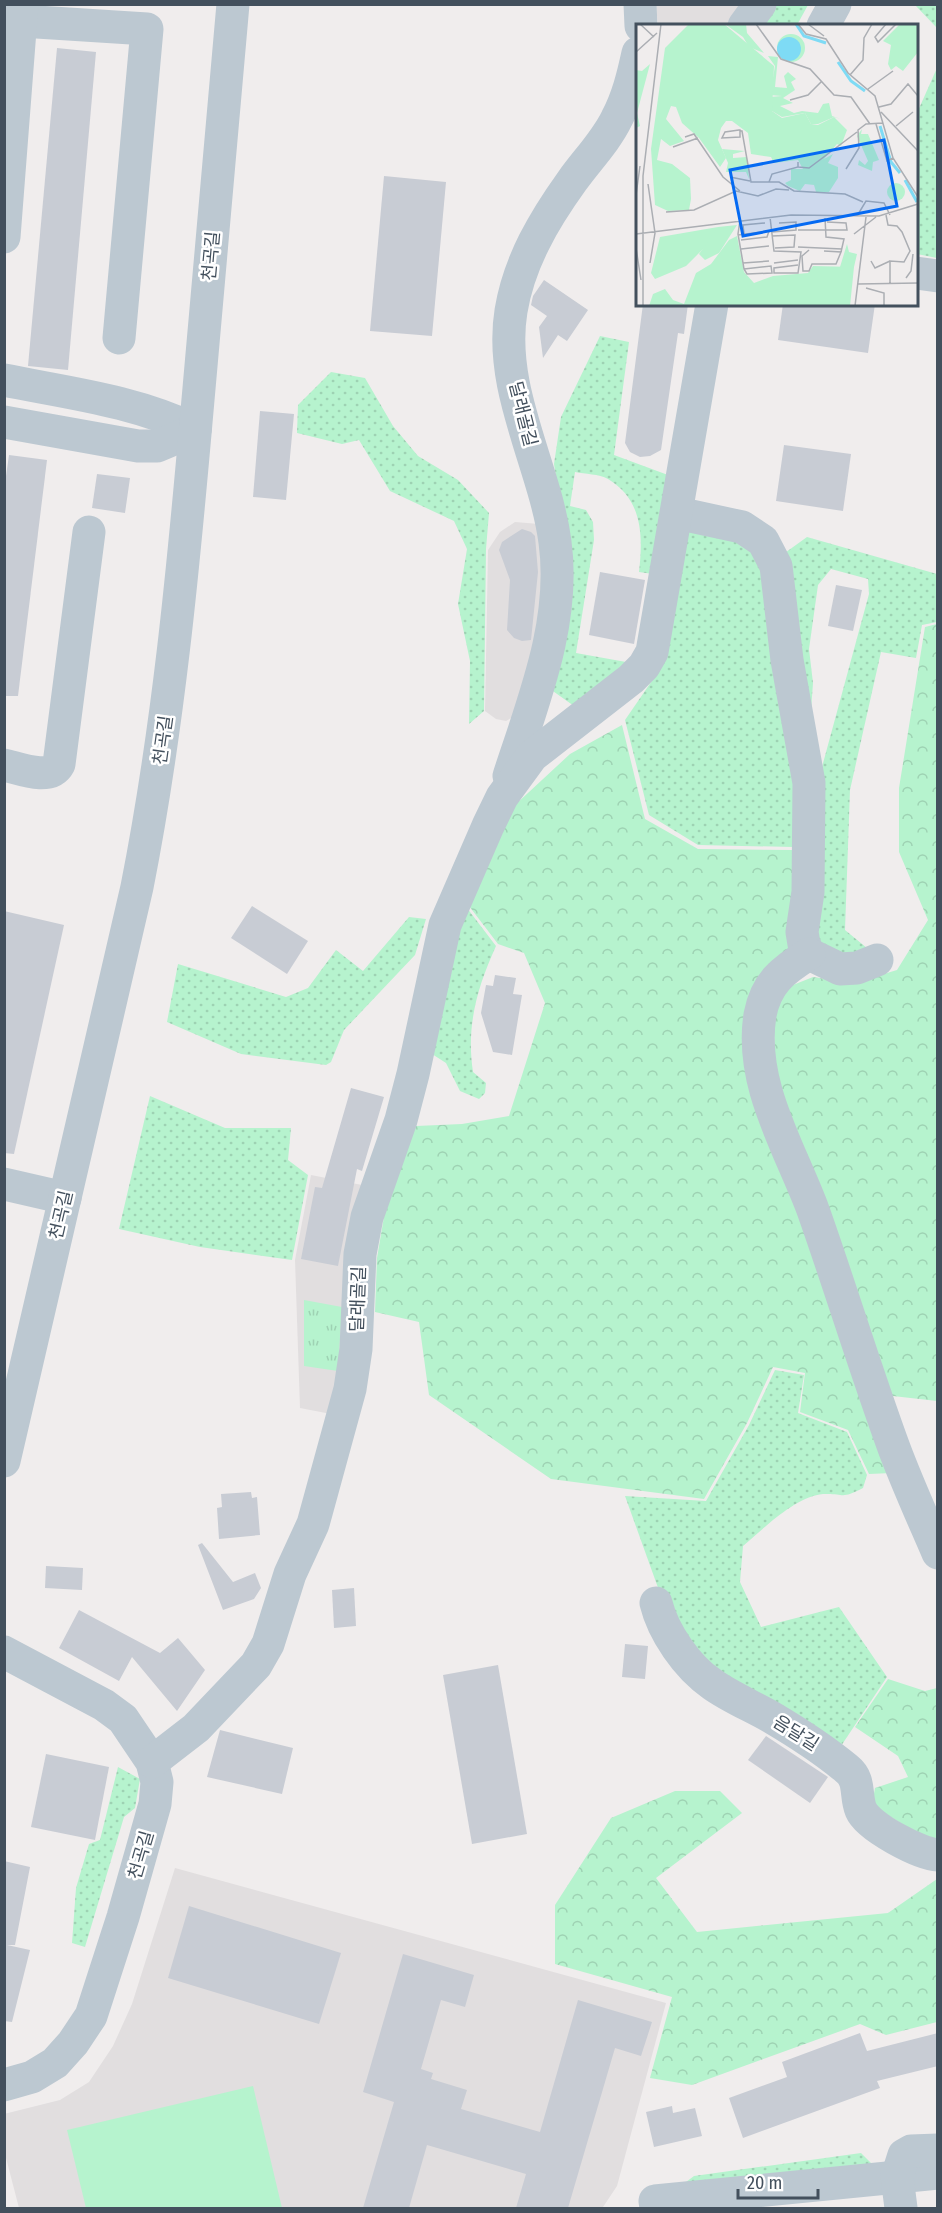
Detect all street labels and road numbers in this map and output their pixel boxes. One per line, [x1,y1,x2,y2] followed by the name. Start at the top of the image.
[198,230,224,282] street label: 천곡길
[504,379,542,449] street label: 달래골길
[149,714,177,766] street label: 천곡길
[45,1188,77,1242] street label: 천곡길
[346,1266,370,1332] street label: 달래골길
[769,1711,823,1755] street label: 음달길
[124,1828,158,1882] street label: 천곡길

